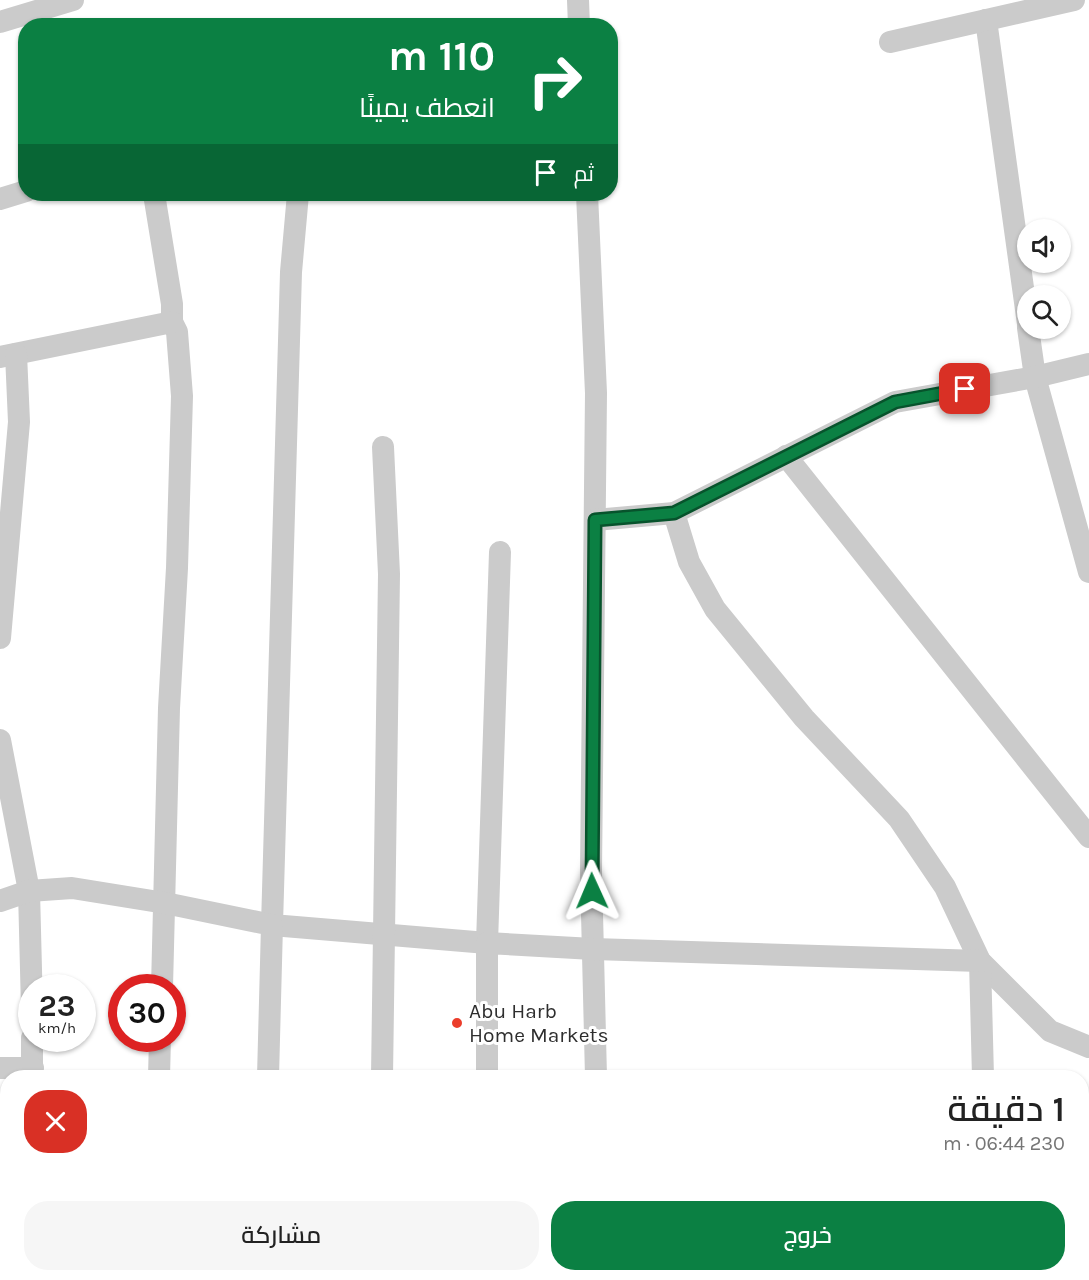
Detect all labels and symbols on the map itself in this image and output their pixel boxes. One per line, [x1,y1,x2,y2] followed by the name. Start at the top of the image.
[939,363,990,414] pin
[560,859,624,923] position arrow
[108,974,186,1052] speed limit sign: 30
[469,999,608,1047] place label: Abu Harb Home Markets
[450,1016,464,1030] marker: Abu Harb Home Markets

